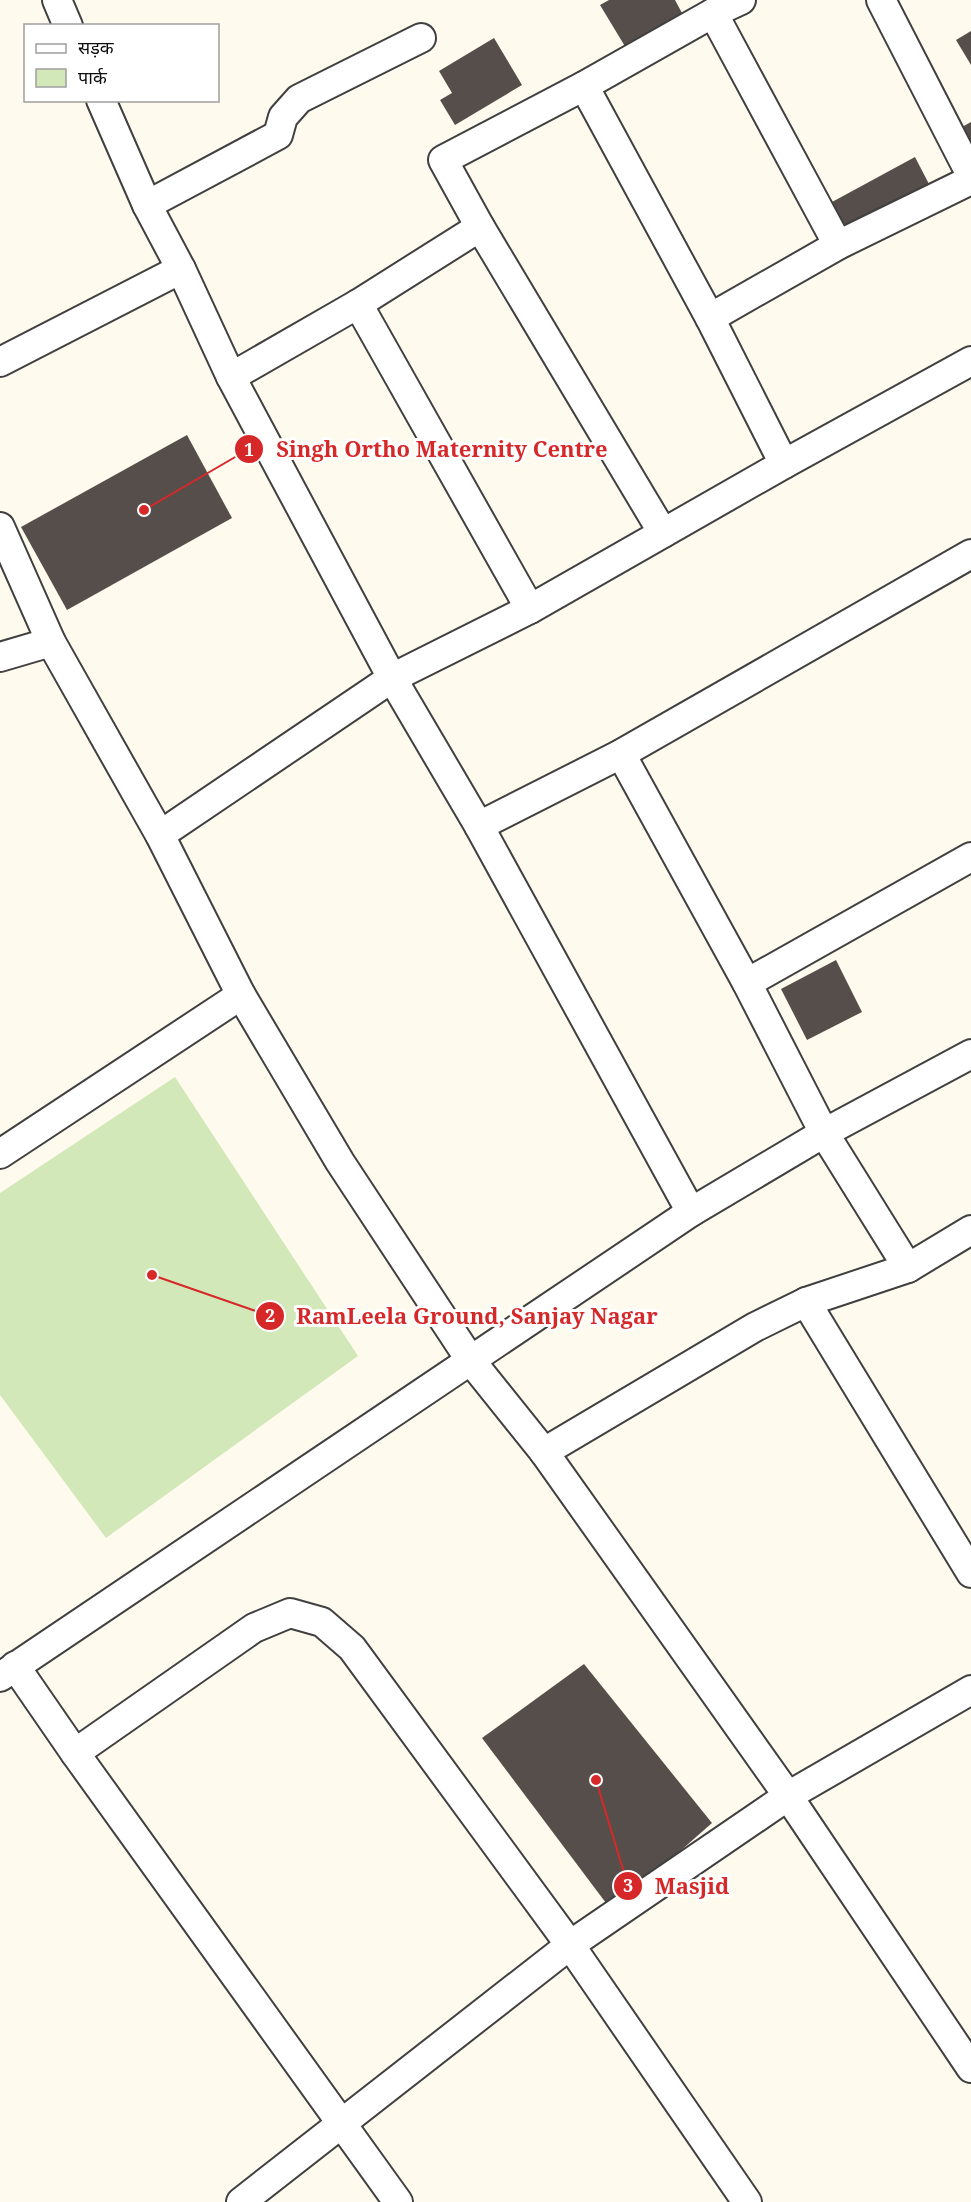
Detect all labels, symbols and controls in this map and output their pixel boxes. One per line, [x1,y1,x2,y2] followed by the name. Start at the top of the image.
[24,24,219,102] legend
[78,35,115,59] text: सड़क
[78,65,108,89] text: पार्क
[234,429,620,469] callout: Singh Ortho Maternity Centre
[276,433,608,463] text: Singh Ortho Maternity Centre
[244,437,254,461] text: 1
[255,1296,670,1336] callout: RamLeela Ground, Sanjay Nagar
[296,1300,658,1330] text: RamLeela Ground, Sanjay Nagar
[265,1303,275,1327] text: 2
[613,1866,741,1906] callout: Masjid
[655,1870,729,1900] text: Masjid
[623,1873,633,1897] text: 3

